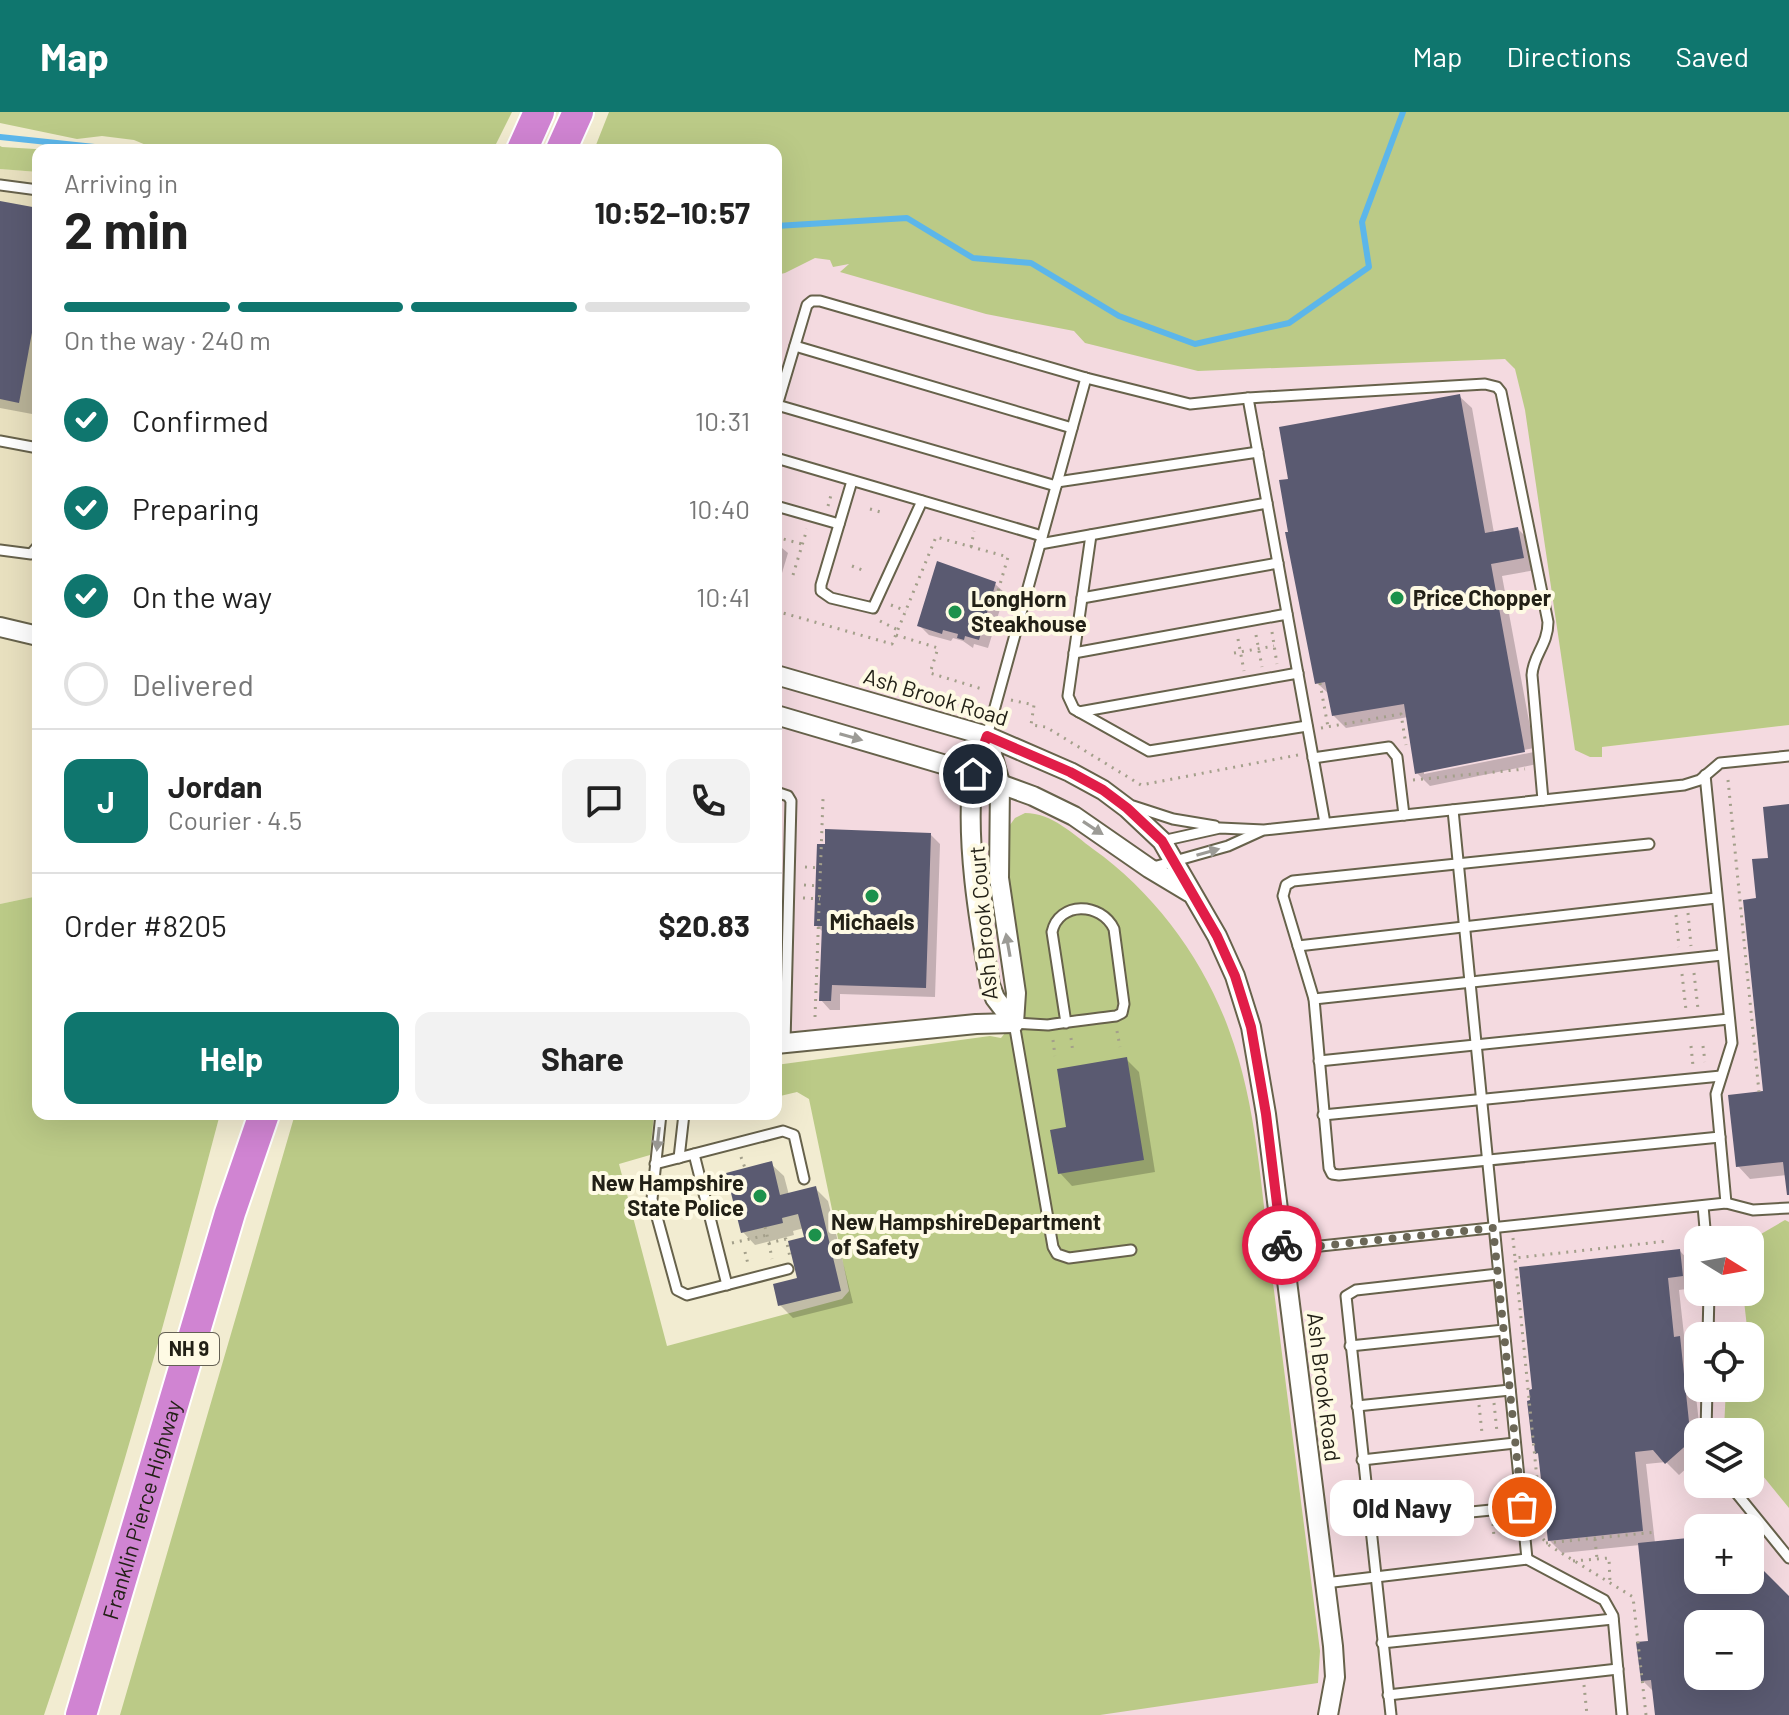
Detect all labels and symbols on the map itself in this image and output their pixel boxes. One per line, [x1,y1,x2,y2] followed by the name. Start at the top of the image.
[1413,584,1552,610] place label: Price Chopper
[971,585,1087,636] place label: LongHorn Steakhouse
[1388,589,1406,607] marker: Price Chopper
[946,603,964,621] marker: LongHorn Steakhouse
[861,662,1012,730] street label: Ash Brook Road
[839,731,863,744] one-way arrow
[939,740,1007,808] pin
[1082,821,1104,835] one-way arrow
[962,845,1002,1001] street label: Ash Brook Court
[1196,845,1220,858] one-way arrow
[863,887,881,905] marker: Michaels
[829,908,915,934] place label: Michaels
[1002,932,1014,957] one-way arrow
[651,1127,664,1152] one-way arrow
[591,1169,744,1220] place label: New Hampshire State Police
[751,1187,769,1205] marker: New Hampshire State Police
[1242,1205,1322,1285] courier
[831,1208,1101,1259] place label: New HampshireDepartment of Safety
[806,1226,824,1244] marker: New HampshireDepartment of Safety
[1684,1226,1764,1306] north arrow
[1303,1311,1347,1463] street label: Ash Brook Road
[159,1333,219,1365] road number: NH 9
[96,1397,186,1622] street label: Franklin Pierce Highway
[1488,1473,1556,1541] pin
[1330,1479,1474,1535] callout: Old Navy

